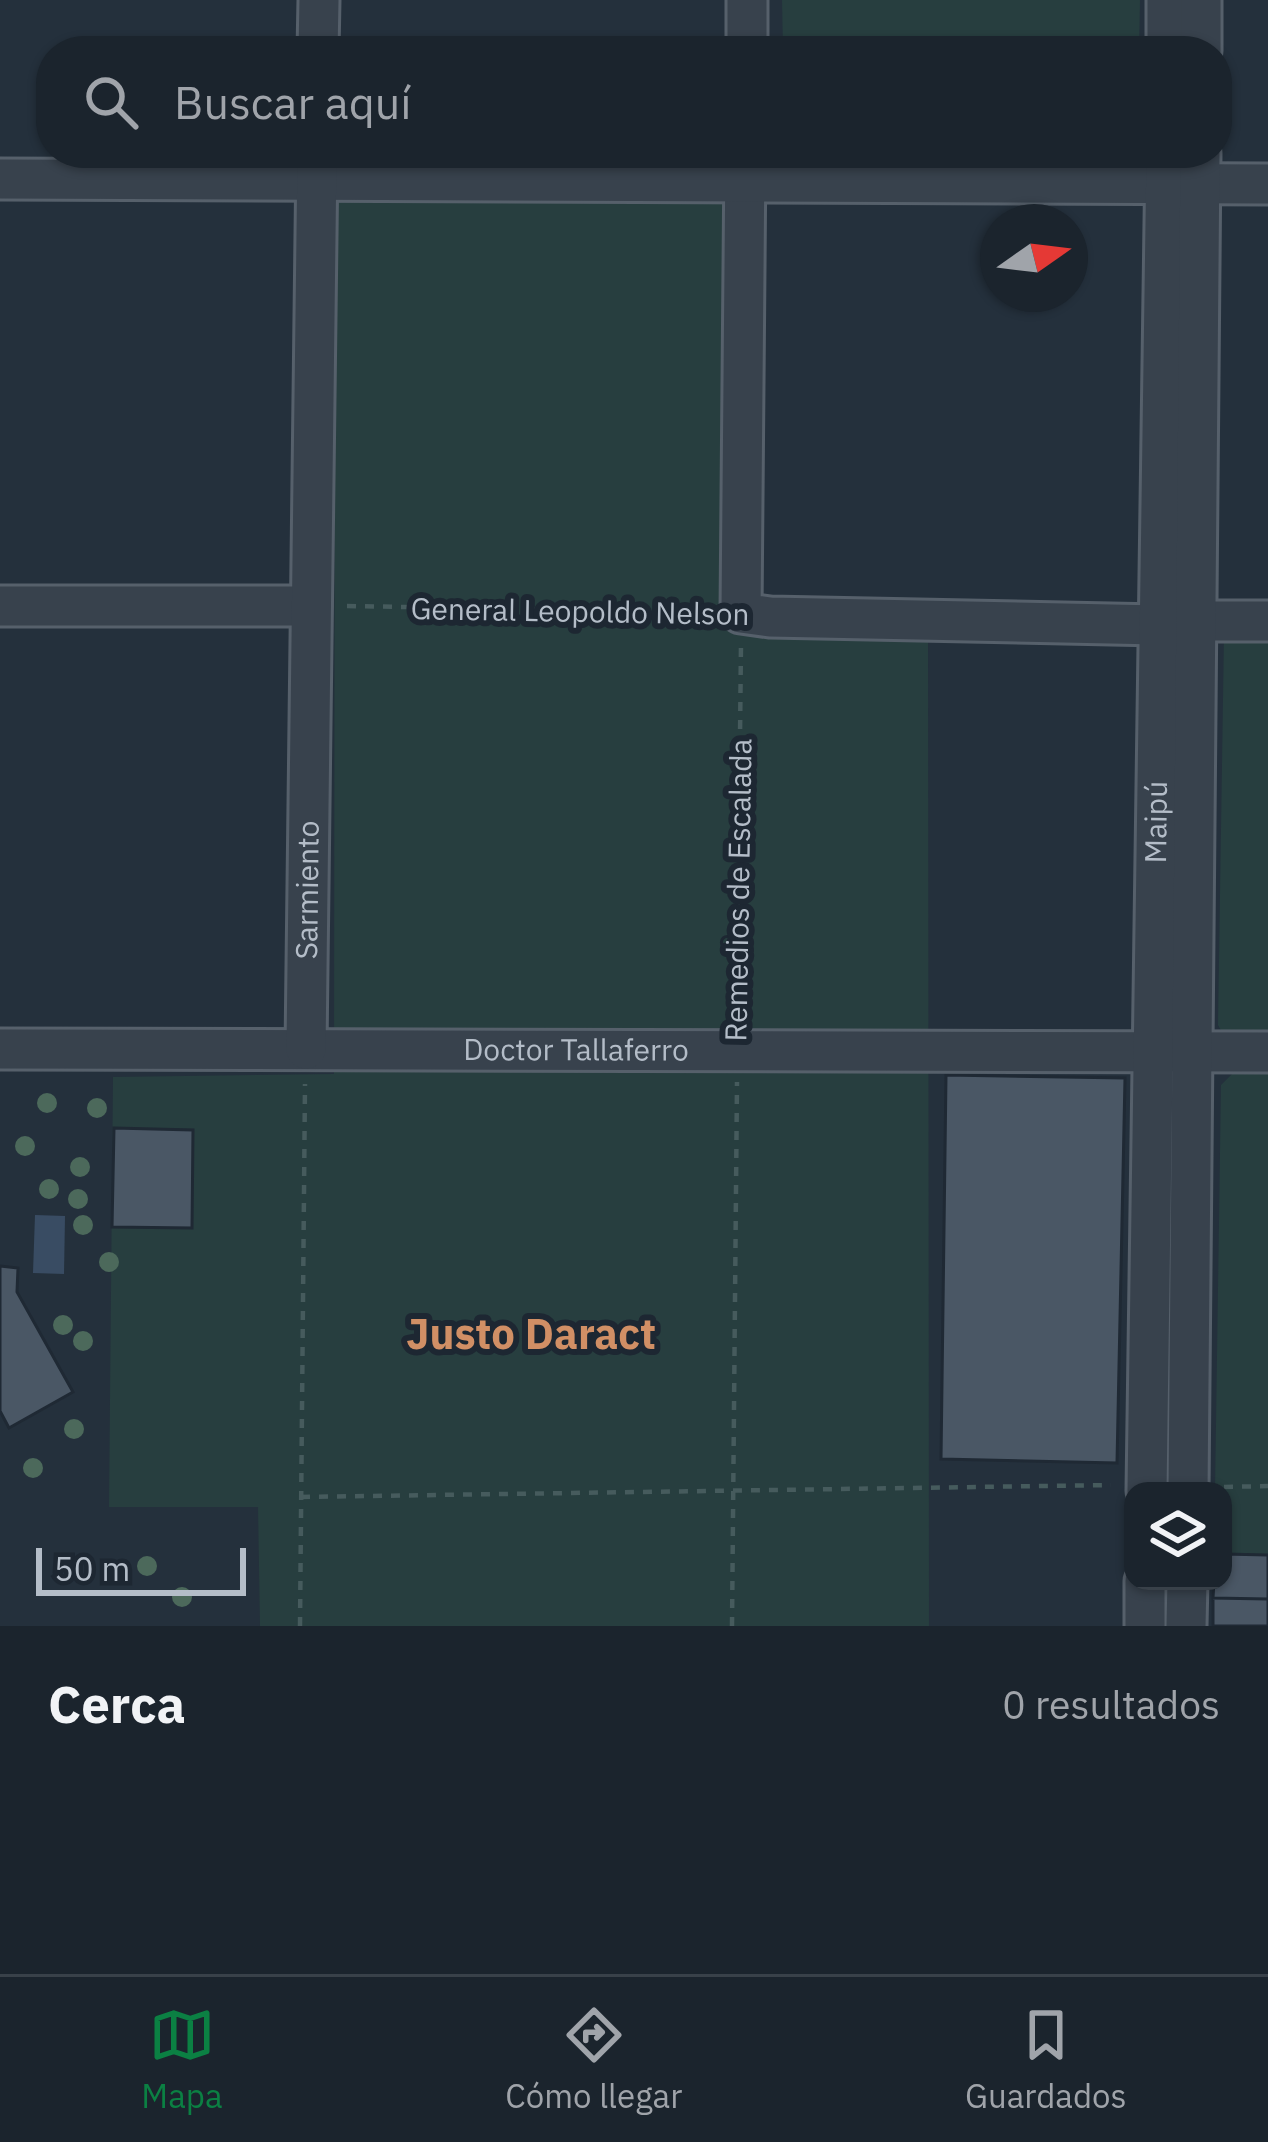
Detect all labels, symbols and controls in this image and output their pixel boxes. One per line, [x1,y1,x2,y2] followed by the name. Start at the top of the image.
[36,36,1232,168] search box
[78,69,144,135] icon: search
[174,73,412,131] text: Buscar aquí
[980,204,1088,312] north arrow
[410,588,750,633] street label: General Leopoldo Nelson
[715,738,760,1042] street label: Remedios de Escalada
[1135,781,1175,863] street label: Maipú
[286,820,327,960] street label: Sarmiento
[463,1029,689,1069] street label: Doctor Tallaferro
[406,1306,656,1361] district label: Justo Daract
[1124,1482,1232,1590] map controls
[1124,1482,1232,1590] button: layers
[36,1542,246,1595] scale bar
[54,1547,130,1590] text: 50 m
[48,1671,186,1737] text: Cerca
[1002,1679,1220,1730] text: 0 resultados
[141,2002,223,2117] tab: Mapa
[505,2002,682,2117] tab: Cómo llegar
[965,2002,1127,2117] tab: Guardados

